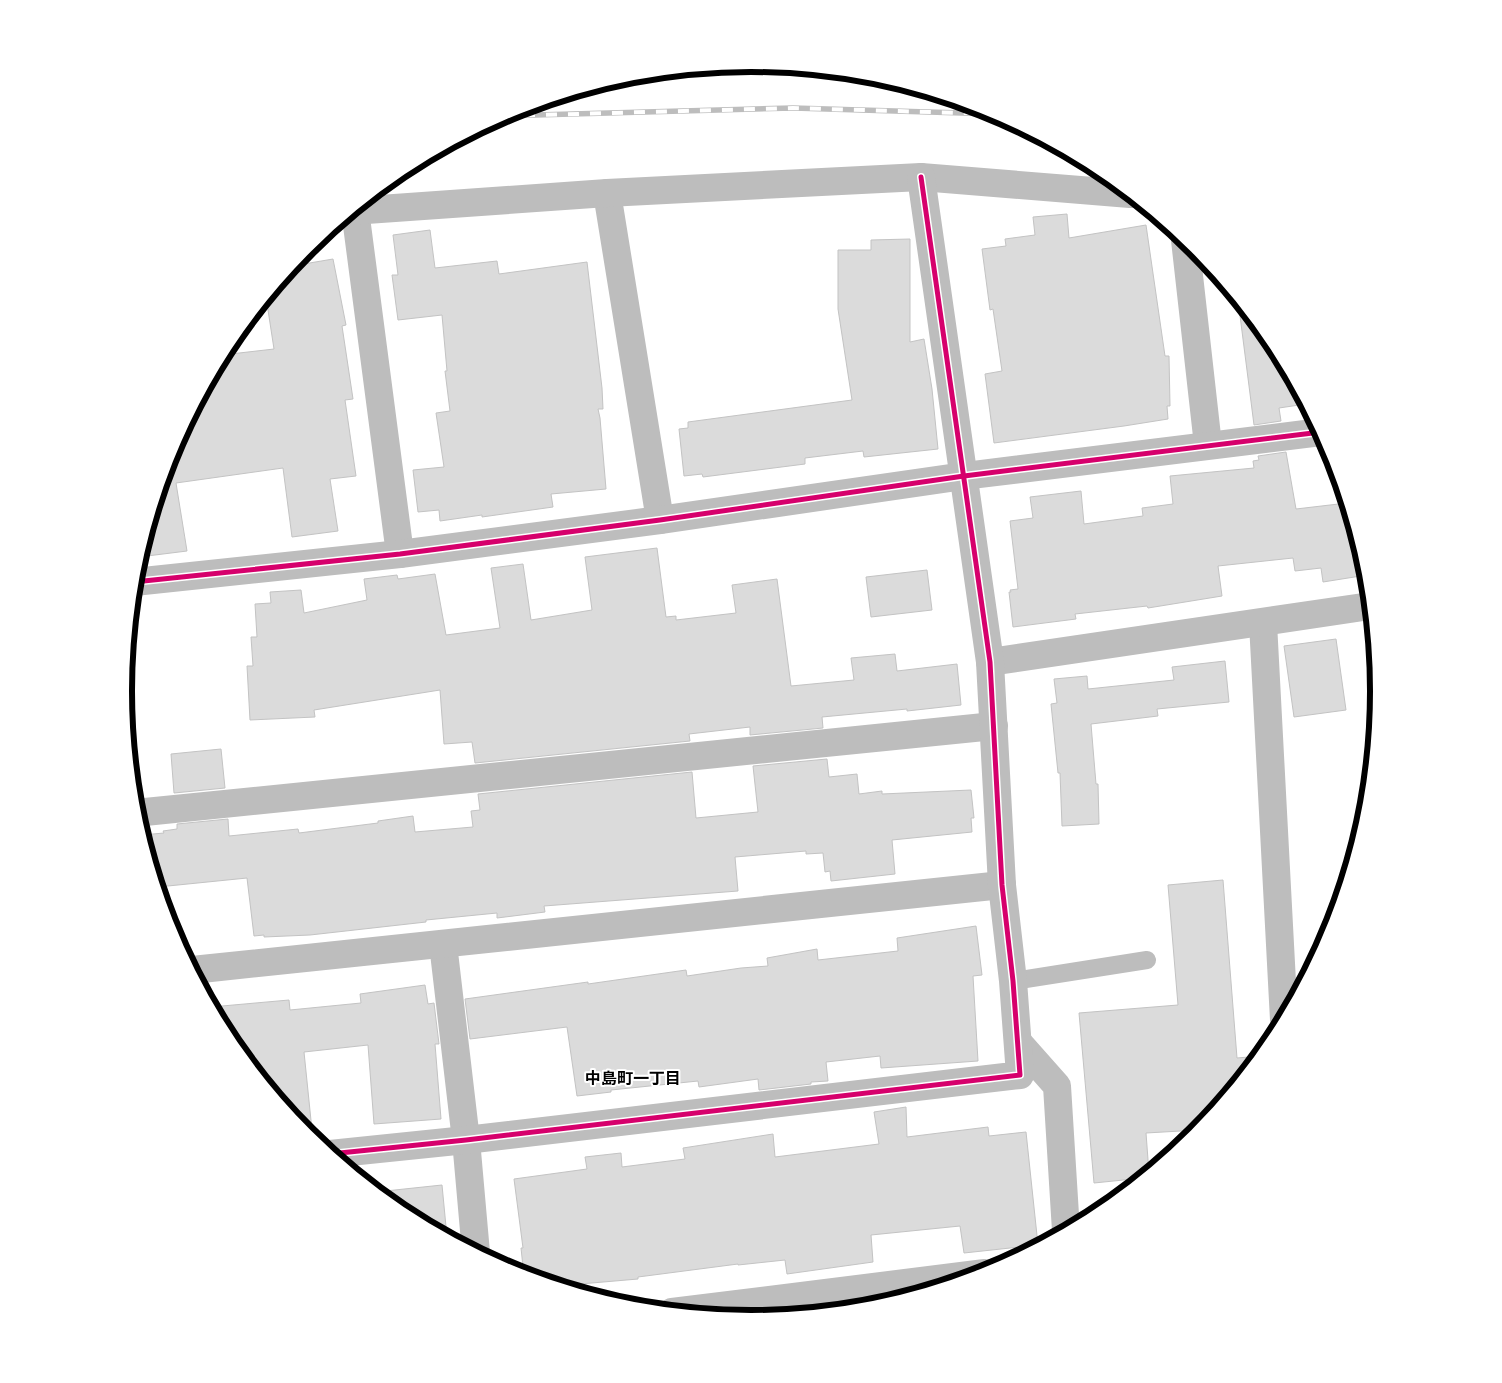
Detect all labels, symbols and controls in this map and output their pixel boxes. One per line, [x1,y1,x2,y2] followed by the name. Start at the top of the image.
[585,1067,681,1090] district label: 中島町一丁目

